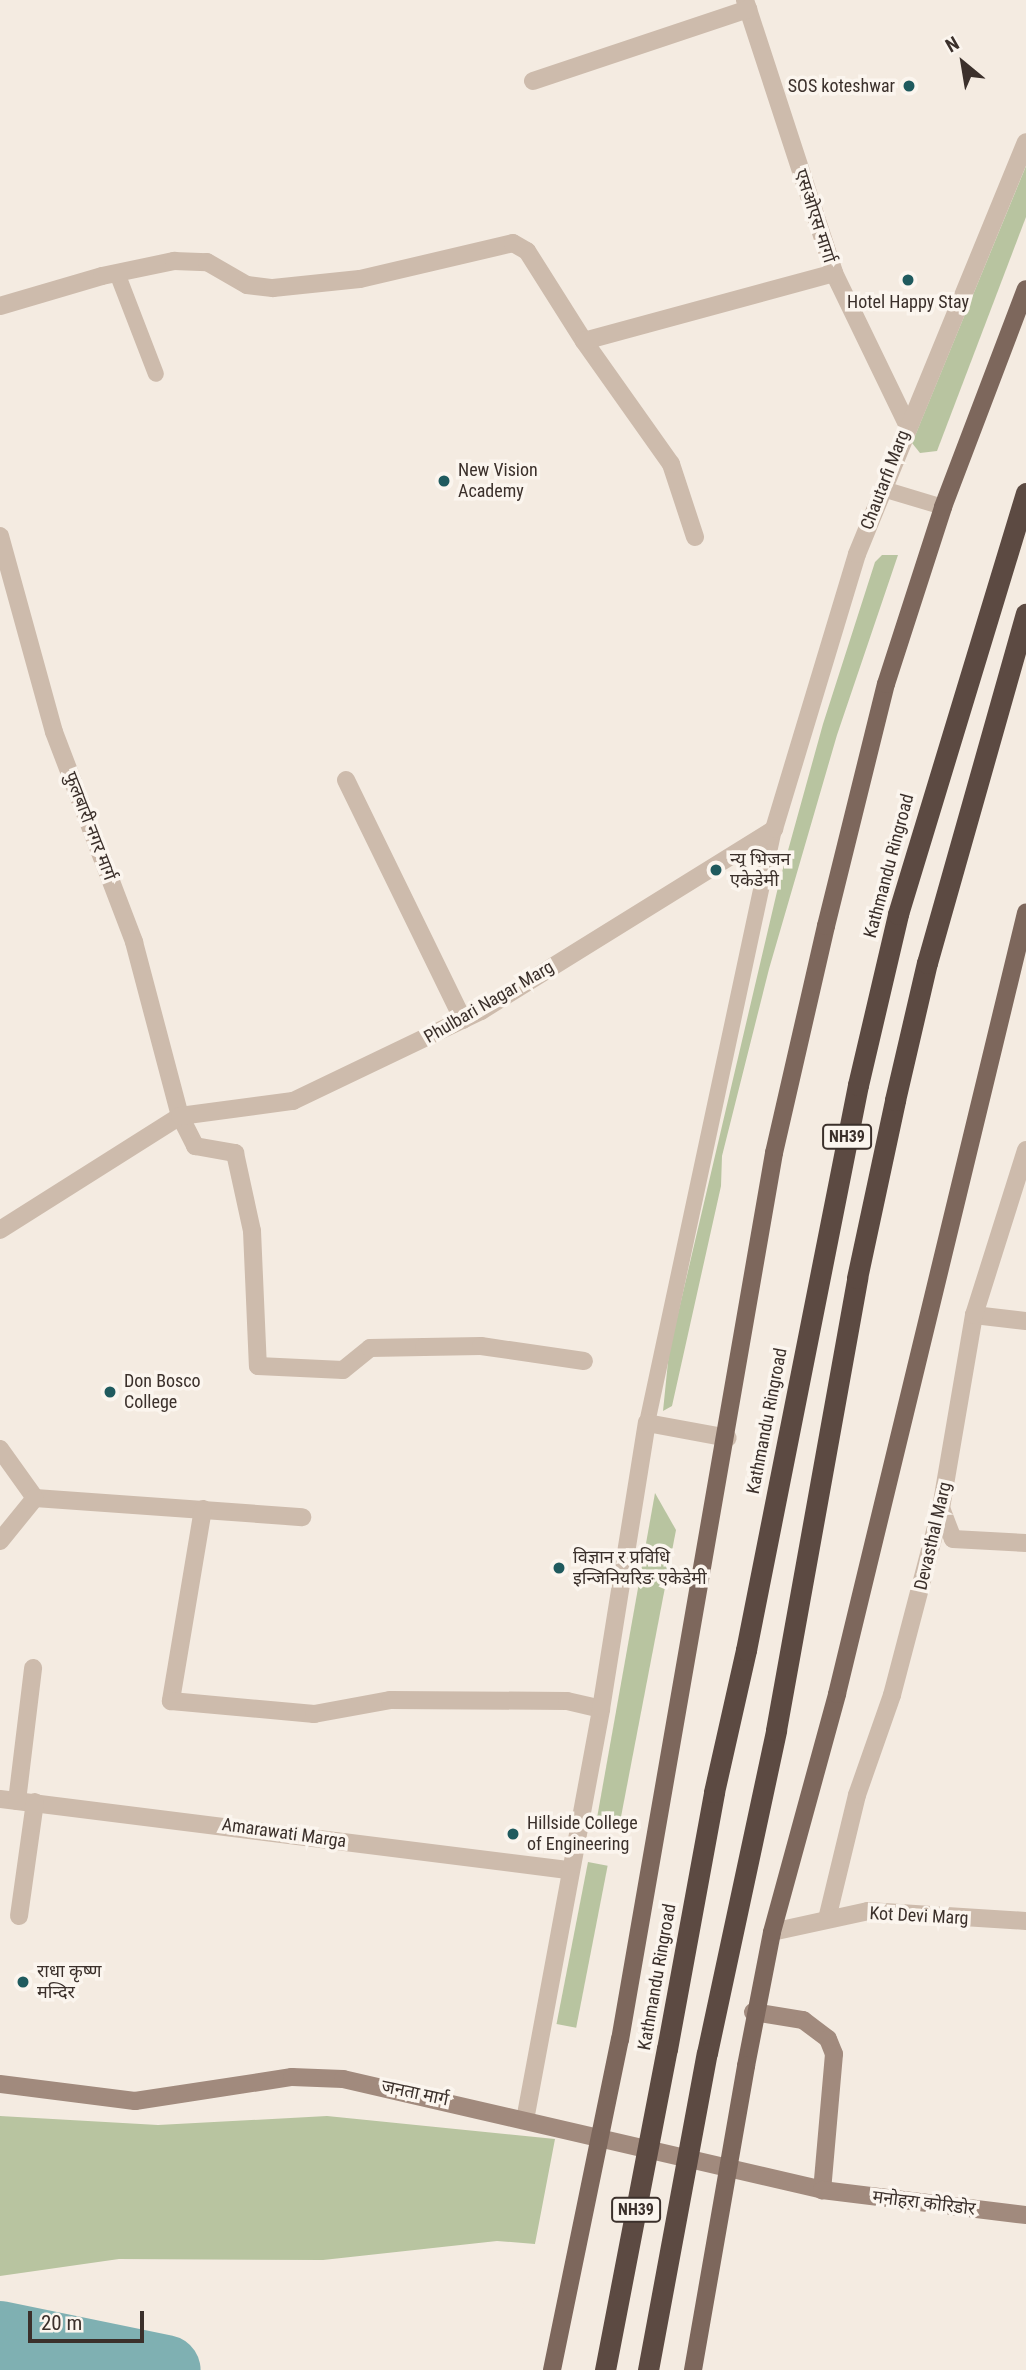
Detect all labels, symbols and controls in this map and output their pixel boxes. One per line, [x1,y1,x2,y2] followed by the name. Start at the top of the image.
[928,28,998,98] north arrow
[941,32,963,57] text: N
[788,75,895,97] place label: SOS koteshwar
[901,78,917,94] marker: SOS koteshwar
[790,167,840,265] street label: एसओएस मार्गा
[900,272,916,288] marker: Hotel Happy Stay
[847,291,969,313] place label: Hotel Happy Stay
[856,427,914,533] street label: Chautarfi Marg
[458,460,538,503] place label: New Vision Academy
[436,473,452,489] marker: New Vision Academy
[59,769,121,883] street label: फुलबारी नगर मार्ग
[859,792,919,940] street label: Kathmandu Ringroad
[730,849,791,892] place label: न्यू भिजन एकेडेमी
[708,862,724,878] marker: न्यू भिजन एकेडेमी
[420,956,558,1048] street label: Phulbari Nagar Marg
[821,1124,873,1149] road number: NH39
[742,1346,792,1496] street label: Kathmandu Ringroad
[124,1371,201,1414] place label: Don Bosco College
[102,1384,118,1400] marker: Don Bosco College
[910,1480,956,1592] street label: Devasthal Marg
[573,1547,707,1590] place label: विज्ञान र प्रविधि इन्जिनियरिङ एकेडेमी
[551,1560,567,1576] marker: विज्ञान र प्रविधि इन्जिनियरिङ एकेडेमी
[527,1813,638,1856] place label: Hillside College of Engineering
[220,1814,348,1852] street label: Amarawati Marga
[505,1826,521,1842] marker: Hillside College of Engineering
[633,1902,681,2052] street label: Kathmandu Ringroad
[869,1903,969,1929] street label: Kot Devi Marg
[37,1961,102,2004] place label: राधा कृष्ण मन्दिर
[15,1974,31,1990] marker: राधा कृष्ण मन्दिर
[380,2075,450,2111] street label: जनता मार्ग
[871,2186,977,2220] street label: मनोहरा कोरिडोर
[610,2198,662,2222] road number: NH39
[32,2296,147,2340] scale bar
[41,2311,82,2335] text: 20 m

